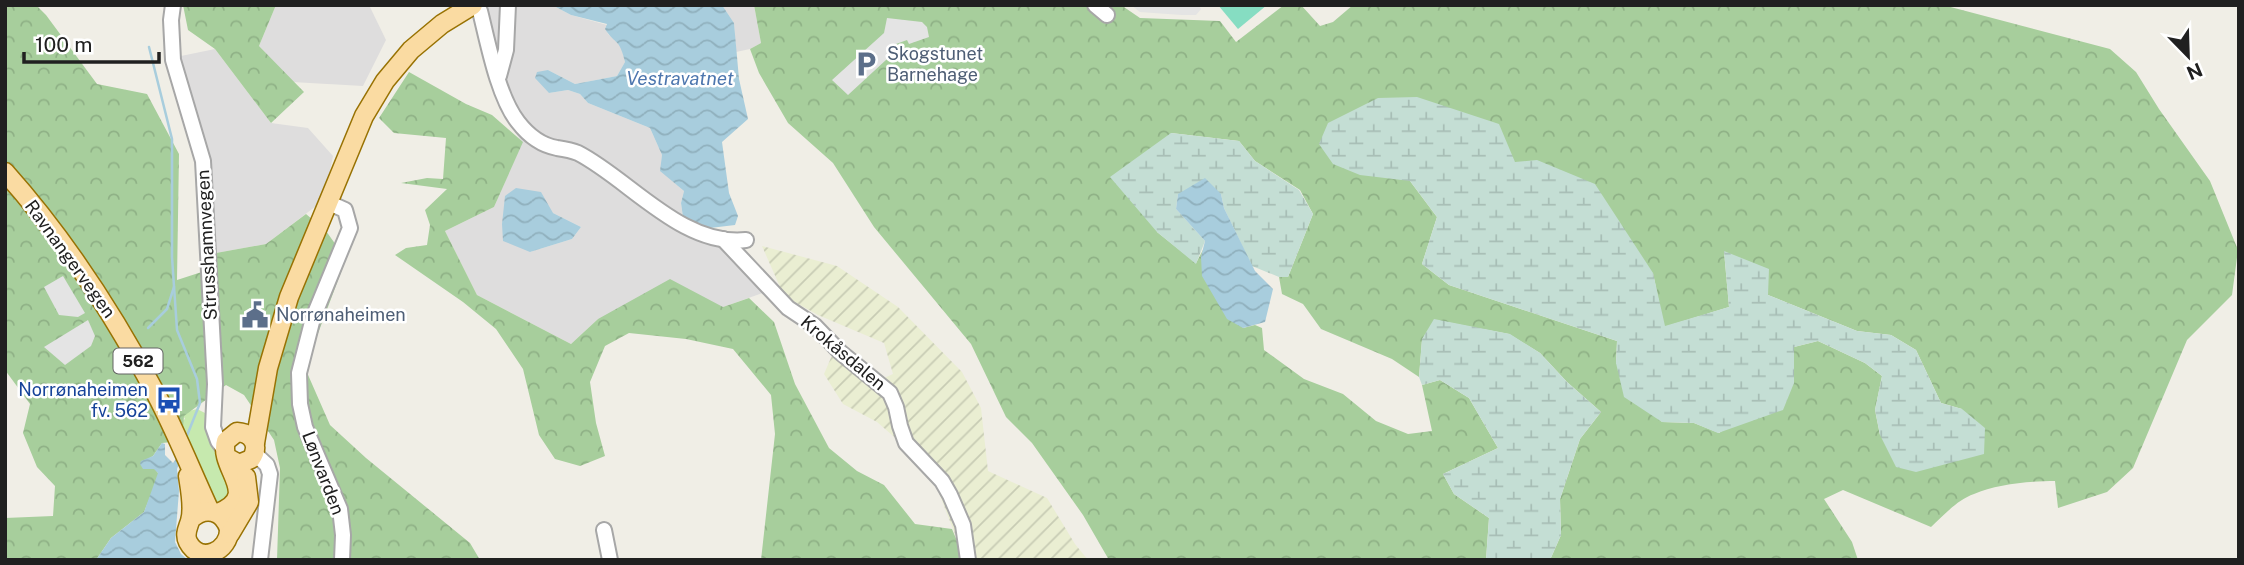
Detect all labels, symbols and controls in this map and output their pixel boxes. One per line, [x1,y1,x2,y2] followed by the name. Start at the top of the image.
[24,21,159,65] scale bar
[2153,21,2223,91] north arrow
[35,32,92,57] text: 100 m
[887,43,983,85] place label: Skogstunet Barnehage
[851,49,881,79] parking icon: Skogstunet Barnehage
[2184,59,2206,85] text: N
[626,67,734,89] water label: Vestravatnet
[192,169,221,321] street label: Strusshamnvegen
[21,196,120,322] street label: Ravnangervegen
[240,300,270,330] public building icon: Norrønaheimen
[276,304,406,325] place label: Norrønaheimen
[797,311,890,394] street label: Krokåsdalen
[114,348,162,374] road number: 562
[18,379,148,421] place label: Norrønaheimen fv. 562
[154,385,184,415] bus stop icon: Norrønaheimen fv. 562
[298,428,349,518] street label: Lønvarden

